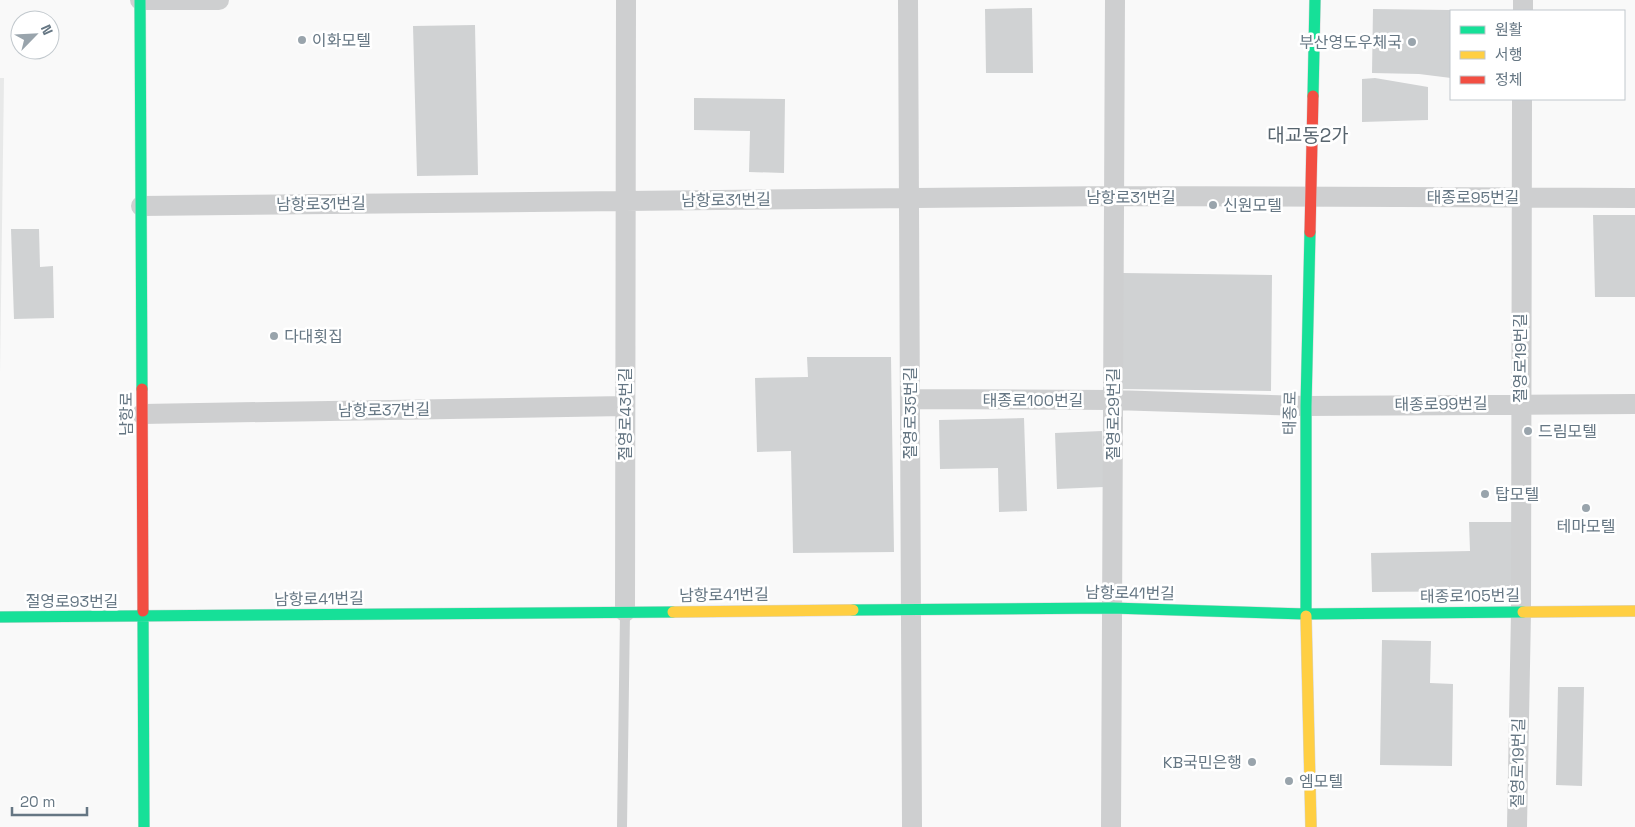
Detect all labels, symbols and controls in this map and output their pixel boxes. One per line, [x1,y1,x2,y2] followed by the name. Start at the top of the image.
[10,10,60,60] north arrow
[1450,10,1625,100] legend
[1495,20,1523,39] text: 원활
[37,22,57,38] text: N
[312,30,371,51] place label: 이화모텔
[1299,32,1402,53] place label: 부산영도우체국
[296,34,308,46] marker: 이화모텔
[1406,36,1418,48] marker: 부산영도우체국
[1495,45,1523,64] text: 서행
[1495,70,1523,89] text: 정체
[1267,123,1349,148] district label: 대교동2가
[1086,187,1176,208] street label: 남항로31번길
[1427,187,1519,208] street label: 태종로95번길
[681,189,771,211] street label: 남항로31번길
[276,193,366,215] street label: 남항로31번길
[1223,195,1282,216] place label: 신원모텔
[1207,199,1219,211] marker: 신원모텔
[1510,313,1531,403] street label: 절영로19번길
[284,326,343,347] place label: 다대횟집
[268,330,280,342] marker: 다대횟집
[615,367,636,461] street label: 절영로43번길
[900,367,921,459] street label: 절영로35번길
[1103,368,1124,461] street label: 절영로29번길
[983,390,1083,411] street label: 태종로100번길
[1279,390,1301,435] street label: 태종로
[116,392,137,436] street label: 남항로
[1394,393,1488,415] street label: 태종로99번길
[338,399,430,421] street label: 남항로37번길
[1538,421,1597,442] place label: 드림모텔
[1522,425,1534,437] marker: 드림모텔
[1495,484,1539,505] place label: 탑모텔
[1479,488,1491,500] marker: 탑모텔
[1580,502,1592,514] marker: 테마모텔
[1557,516,1615,537] place label: 테마모텔
[1085,582,1175,604] street label: 남항로41번길
[679,584,769,606] street label: 남항로41번길
[1420,585,1520,607] street label: 태종로105번길
[274,588,364,610] street label: 남항로41번길
[25,591,119,612] street label: 절영로93번길
[1507,718,1529,808] street label: 절영로19번길
[1163,752,1242,773] place label: KB국민은행
[1246,756,1258,768] marker: KB국민은행
[1299,771,1343,792] place label: 엠모텔
[1283,775,1295,787] marker: 엠모텔
[12,784,88,816] scale bar
[20,792,55,811] text: 20 m

